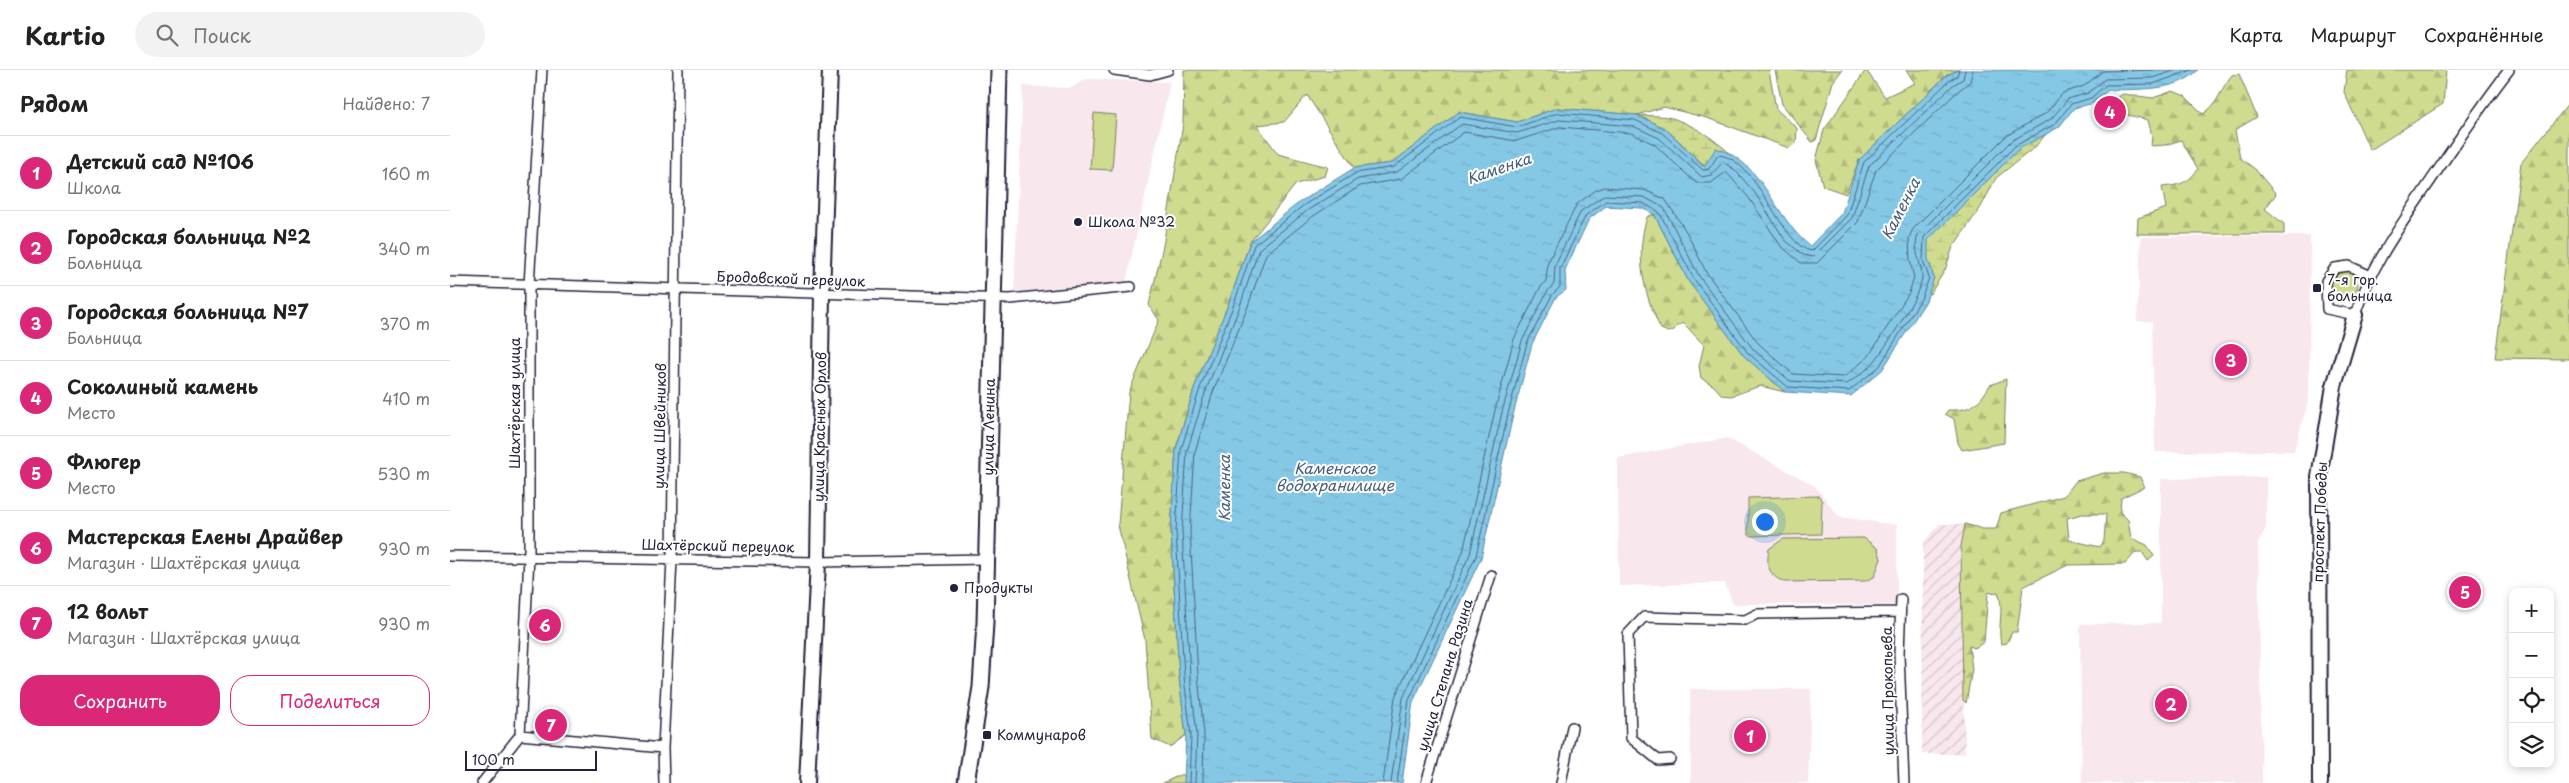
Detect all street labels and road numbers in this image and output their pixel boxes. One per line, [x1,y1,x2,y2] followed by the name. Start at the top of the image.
[716,265,866,292] street label: Бродовской переулок
[504,337,525,469] street label: Шахтёрская улица
[808,352,831,502] street label: улица Красных Орлов
[648,363,671,489] street label: улица Швейников
[977,378,1000,476] street label: улица Ленина
[2307,461,2332,583] street label: проспект Победы
[641,534,795,557] street label: Шахтёрский переулок
[1411,596,1478,754] street label: улица Степана Разина
[1876,626,1899,755] street label: улица Прокопьева

